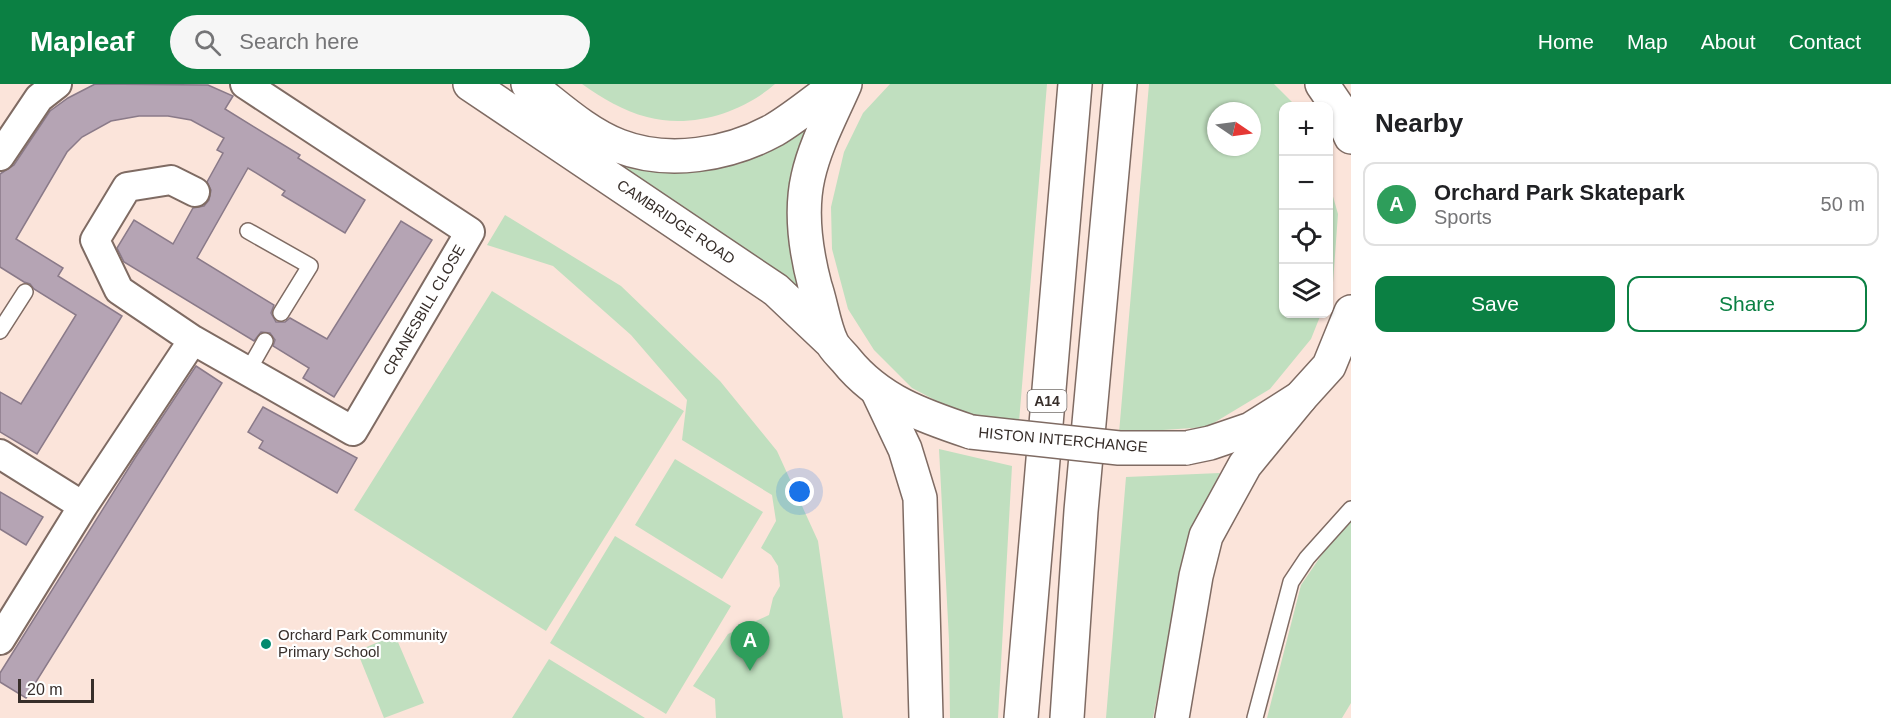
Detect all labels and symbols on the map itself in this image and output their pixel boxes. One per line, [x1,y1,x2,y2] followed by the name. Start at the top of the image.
[1207,102,1261,156] north arrow
[614,176,739,267] street label: CAMBRIDGE ROAD
[379,241,468,378] street label: CRANESBILL CLOSE
[1028,390,1066,412] road number: A14
[978,424,1148,455] street label: HISTON INTERCHANGE
[785,477,814,506] your location
[730,622,770,671] pin: A
[278,626,448,660] place label: Orchard Park Community Primary School
[259,637,273,651] marker: Orchard Park Community Primary School
[18,676,94,704] scale bar

